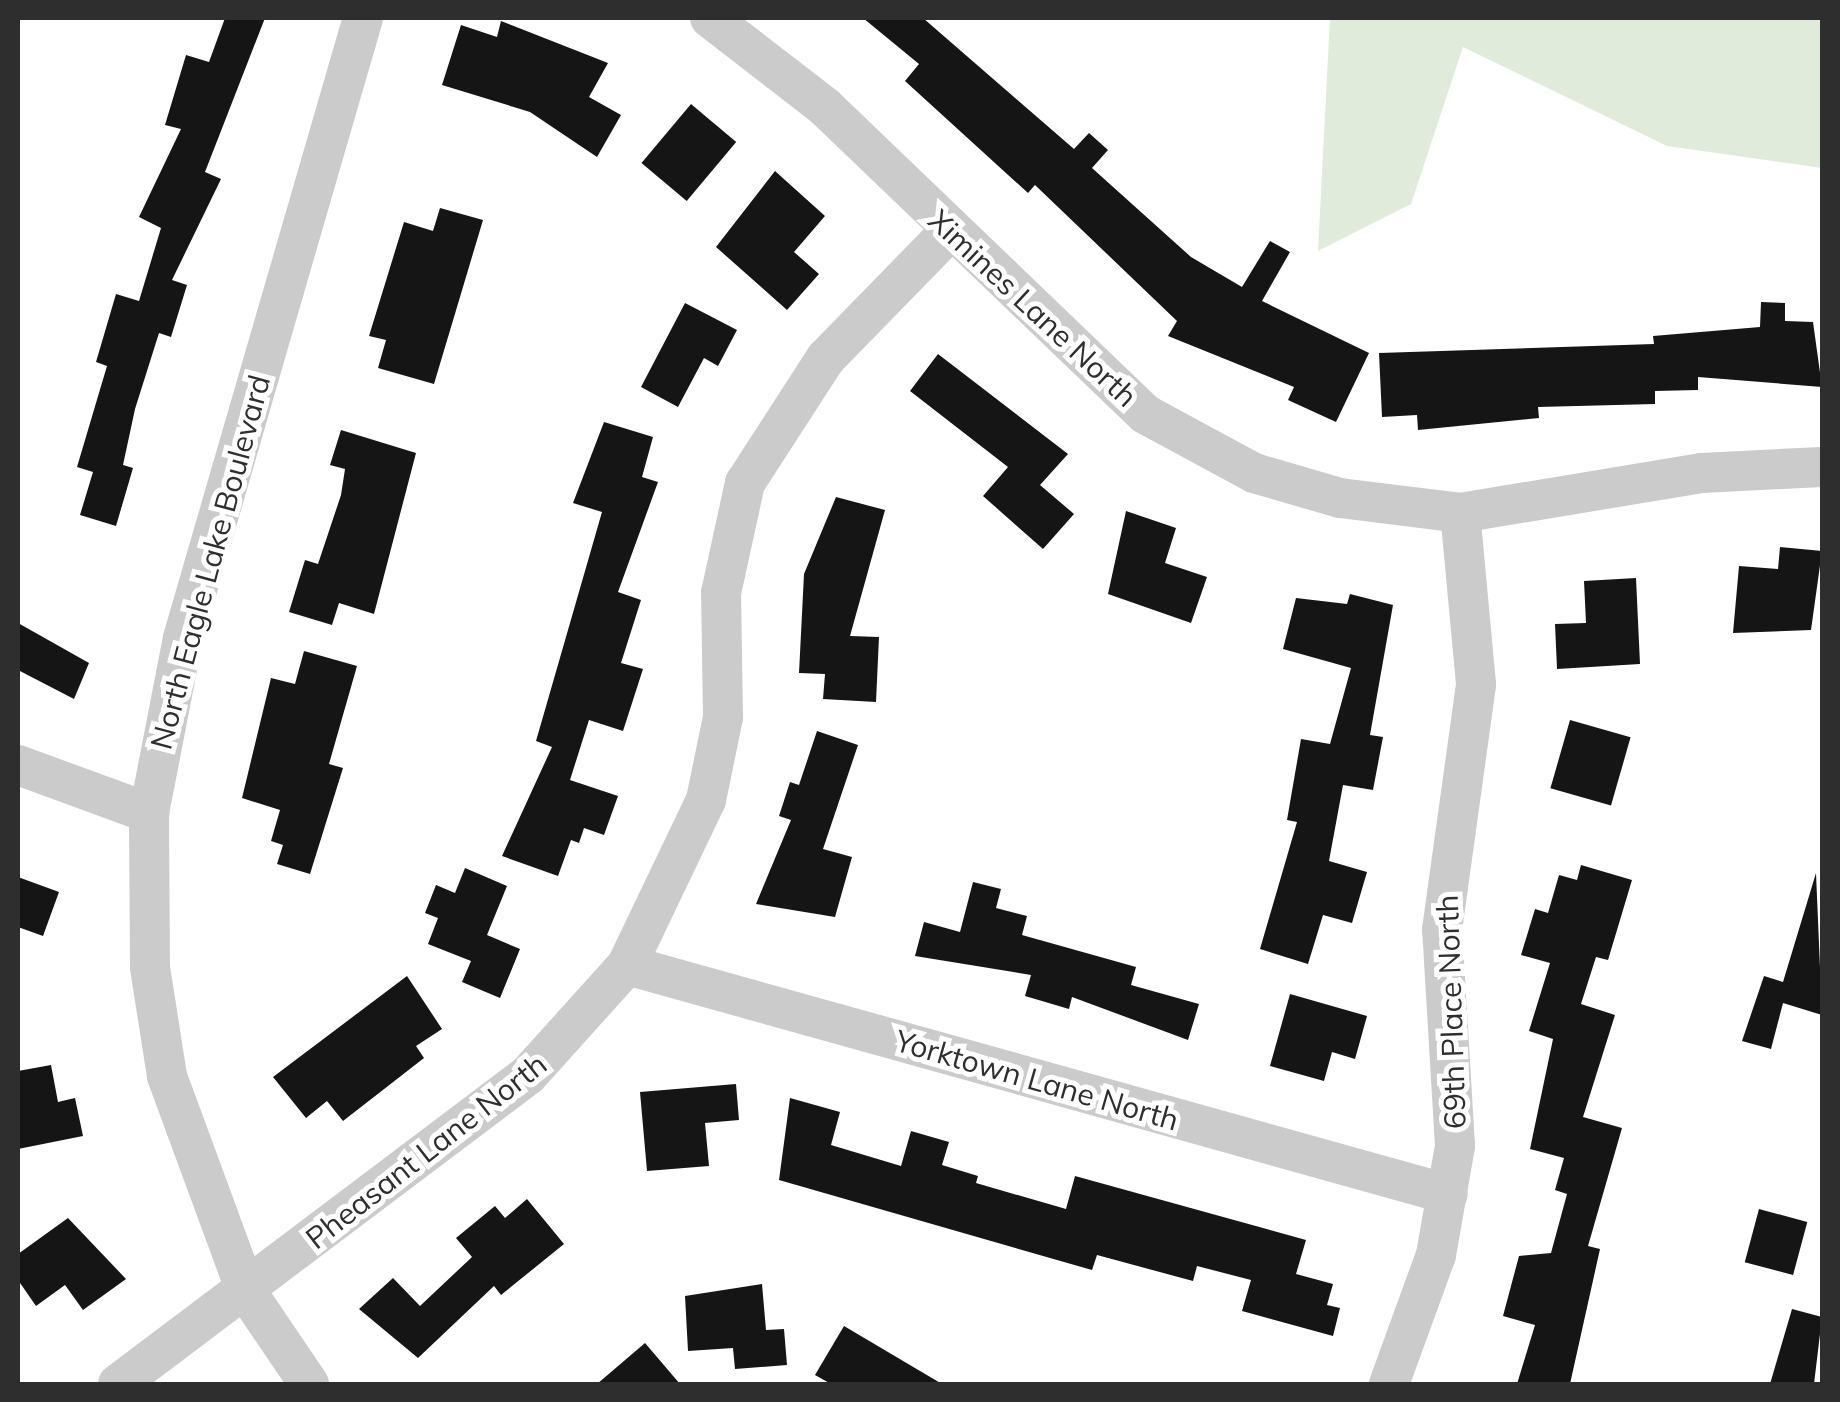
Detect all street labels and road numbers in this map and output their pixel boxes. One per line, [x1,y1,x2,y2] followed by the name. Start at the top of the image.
[921,202,1145,414] street label: Ximines Lane North
[143,371,277,753] street label: North Eagle Lake Boulevard
[1429,894,1473,1130] street label: 69th Place North
[891,1022,1183,1138] street label: Yorktown Lane North
[298,1046,554,1256] street label: Pheasant Lane North

